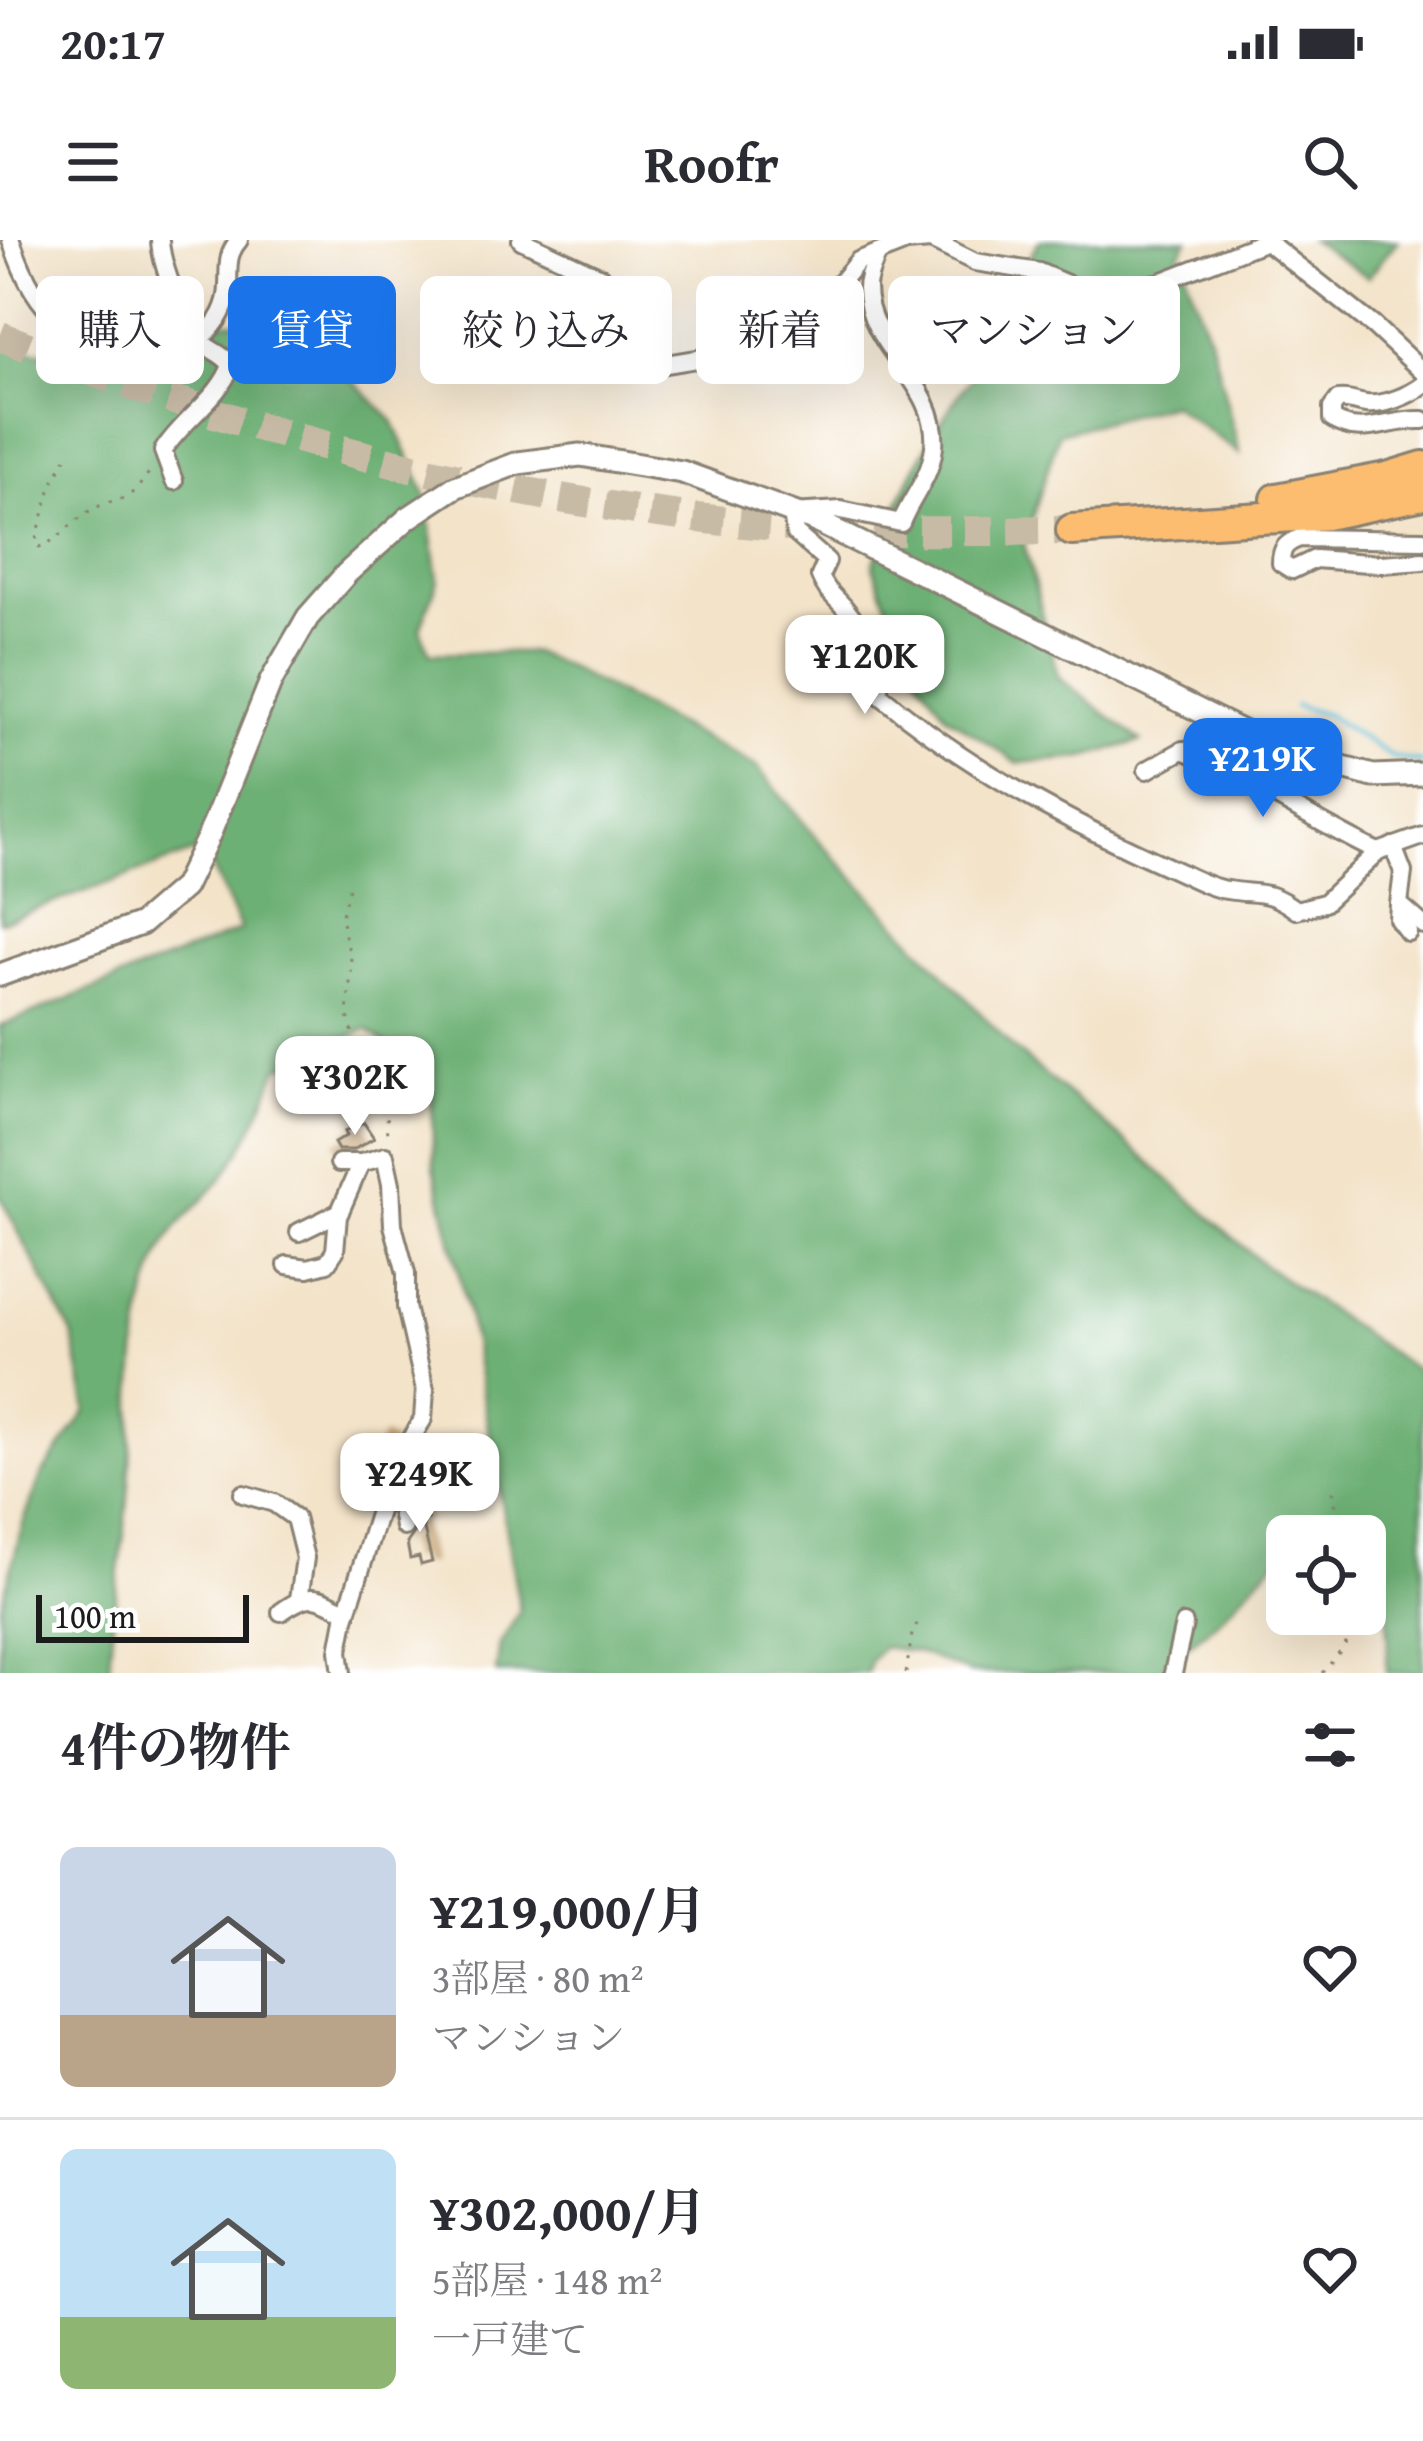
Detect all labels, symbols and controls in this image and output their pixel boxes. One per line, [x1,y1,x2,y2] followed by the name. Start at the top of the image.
[60,10,166,75] text: 20:17
[644,123,779,202] text: Roofr
[60,129,126,195] icon: menu
[1297,129,1363,195] icon: search
[36,276,204,384] chip: 購入
[228,276,396,384] chip: 賃貸
[420,276,672,384] chip: 絞り込み
[696,276,864,384] chip: 新着
[888,276,1180,384] chip: マンション
[781,615,949,717] pin: ¥120K
[812,625,918,682] text: ¥120K
[1179,718,1347,820] pin: ¥219K
[1210,728,1316,785] text: ¥219K
[271,1036,439,1138] pin: ¥302K
[302,1046,408,1103] text: ¥302K
[336,1433,504,1535] pin: ¥249K
[367,1443,473,1500] text: ¥249K
[1266,1515,1386,1635] map controls
[1266,1515,1386,1635] button: locate
[36,1589,249,1642] scale bar
[54,1592,136,1640] text: 100 m
[60,1709,290,1784] text: 4件の物件
[1297,1712,1363,1778] icon: filters
[432,1872,707,1947] text: ¥219,000/月
[156,1895,300,2039] icon: home
[1297,1934,1363,2000] icon: heart
[432,1949,644,2006] text: 3部屋 · 80 m²
[432,2008,625,2065] text: マンション
[432,2174,707,2249] text: ¥302,000/月
[156,2197,300,2341] icon: home
[1297,2236,1363,2302] icon: heart
[432,2251,662,2308] text: 5部屋 · 148 m²
[432,2310,588,2367] text: 一戸建て

